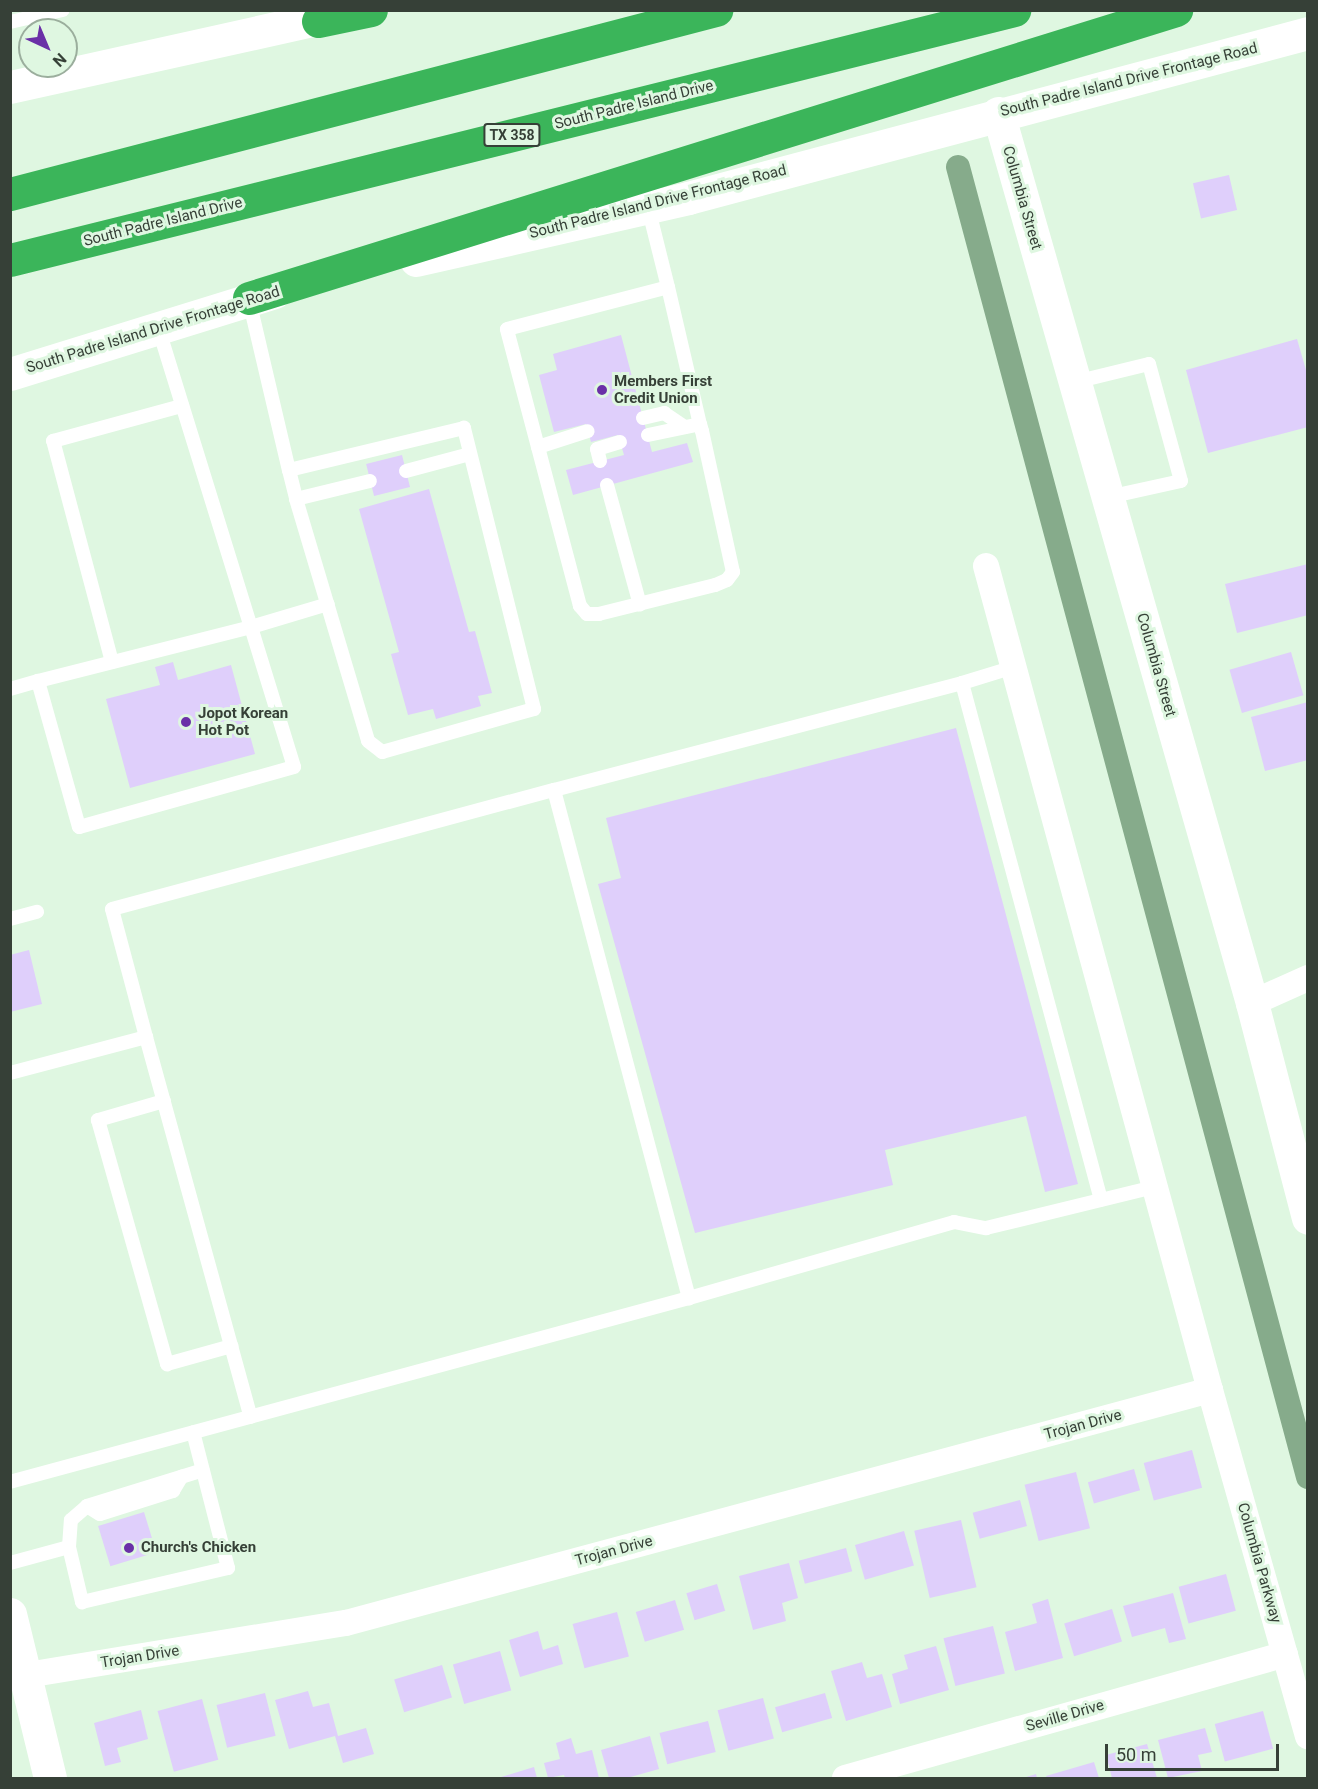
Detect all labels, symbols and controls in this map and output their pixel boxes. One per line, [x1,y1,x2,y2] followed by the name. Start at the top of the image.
[18,18,78,78] north arrow
[999,39,1259,121] street label: South Padre Island Drive Frontage Road
[49,49,70,71] text: N
[553,77,715,133] street label: South Padre Island Drive
[482,124,542,146] road number: TX 358
[999,144,1045,252] street label: Columbia Street
[528,161,788,243] street label: South Padre Island Drive Frontage Road
[82,194,244,250] street label: South Padre Island Drive
[24,283,282,377] street label: South Padre Island Drive Frontage Road
[614,372,712,407] place label: Members First Credit Union
[595,383,609,397] marker: Members First Credit Union
[1133,611,1179,719] street label: Columbia Street
[198,704,288,739] place label: Jopot Korean Hot Pot
[179,715,193,729] marker: Jopot Korean Hot Pot
[1042,1406,1124,1444] street label: Trojan Drive
[1233,1501,1285,1625] street label: Columbia Parkway
[573,1532,655,1570] street label: Trojan Drive
[141,1539,256,1557] place label: Church's Chicken
[122,1541,136,1555] marker: Church's Chicken
[99,1642,181,1672] street label: Trojan Drive
[1024,1696,1106,1736] street label: Seville Drive
[1108,1732,1282,1770] scale bar
[1116,1744,1156,1765] text: 50 m

